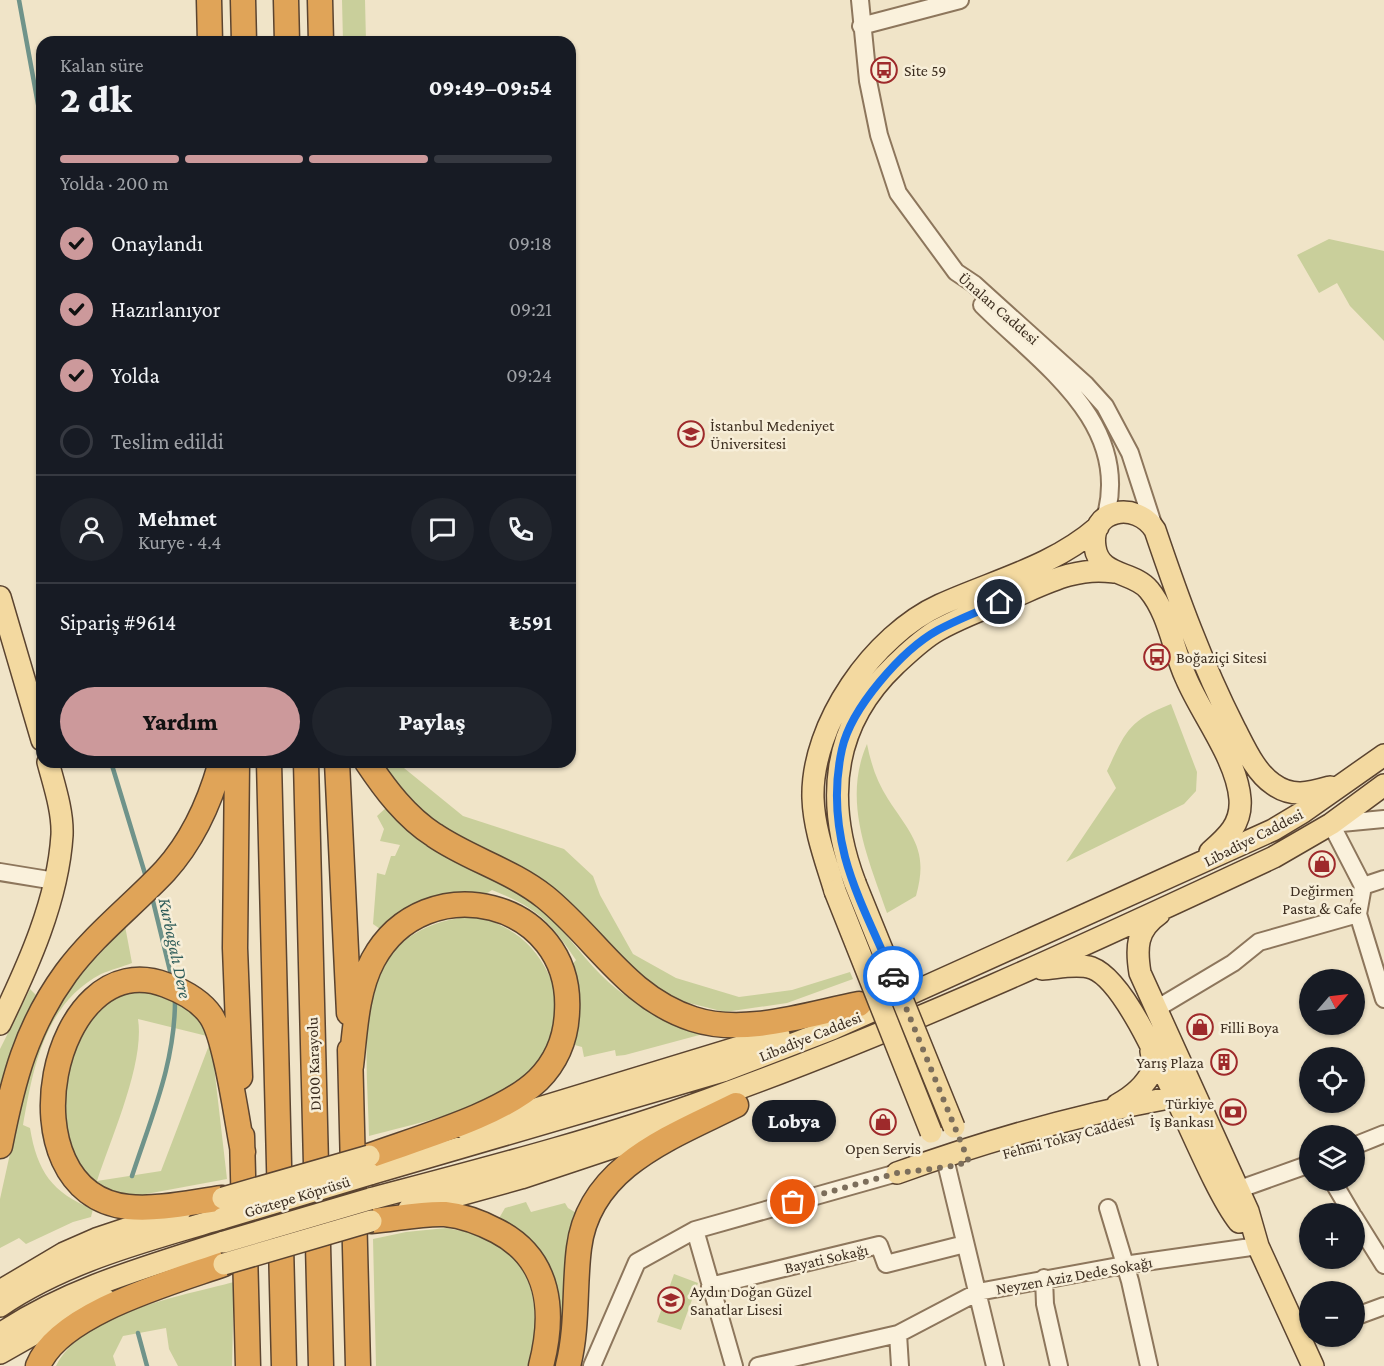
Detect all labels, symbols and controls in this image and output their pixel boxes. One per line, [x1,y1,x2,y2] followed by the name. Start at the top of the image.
[60,54,143,76] text: Kalan süre
[869,55,899,85] bus stop icon: Site 59
[904,62,946,79] place label: Site 59
[429,75,552,100] text: 09:49–09:54
[60,77,132,120] text: 2 dk
[60,172,168,194] text: Yolda · 200 m
[60,227,93,260] icon: check
[111,231,203,256] text: Onaylandı
[509,232,552,254] text: 09:18
[955,269,1042,348] street label: Ünalan Caddesi
[60,293,93,326] icon: check
[111,297,221,322] text: Hazırlanıyor
[510,298,552,320] text: 09:21
[60,359,93,392] icon: check
[111,363,160,388] text: Yolda
[506,364,552,386] text: 09:24
[710,417,835,452] place label: İstanbul Medeniyet Üniversitesi
[676,419,706,449] school or university icon: İstanbul Medeniyet Üniversitesi
[111,429,224,454] text: Teslim edildi
[60,498,123,561] button: person
[411,498,474,561] button: chat
[489,498,552,561] button: phone
[138,506,217,531] text: Mehmet
[138,531,222,553] text: Kurye · 4.4
[974,576,1025,627] pin
[983,585,1016,618] icon: home
[60,610,176,635] text: Sipariş #9614
[510,610,552,635] text: ₺591
[1142,642,1172,672] bus stop icon: Boğaziçi Sitesi
[1176,649,1267,667] place label: Boğaziçi Sitesi
[60,687,300,756] button: Yardım
[312,687,552,756] button: Paylaş
[1201,805,1306,871] street label: Libadiye Caddesi
[1307,849,1337,879] shop icon: Değirmen Pasta & Cafe
[1282,882,1362,917] place label: Değirmen Pasta & Cafe
[155,896,195,1000] water label: Kurbağalı Dere
[863,946,923,1006] courier
[877,960,910,993] icon: car
[1299,969,1365,1035] north arrow
[1299,969,1365,1347] map controls
[757,1008,864,1066] street label: Libadiye Caddesi
[1185,1012,1215,1042] shop icon: Filli Boya
[303,1016,325,1111] street label: D100 Karayolu
[1220,1019,1280,1037] place label: Filli Boya
[1209,1047,1239,1077] building icon: Yarış Plaza
[1299,1047,1365,1113] button: locate
[1136,1054,1205,1072] place label: Yarış Plaza
[1150,1095,1214,1131] place label: Türkiye İş Bankası
[1218,1097,1248,1127] bank icon: Türkiye İş Bankası
[751,1100,835,1142] callout: Lobya
[868,1107,898,1137] shop icon: Open Servis
[768,1110,820,1132] text: Lobya
[1000,1111,1136,1163] street label: Fehmi Tokay Caddesi
[1299,1125,1365,1191] button: layers
[845,1140,921,1158] place label: Open Servis
[242,1172,353,1222] street label: Göztepe Köprüsü
[767,1176,818,1227] pin
[776,1185,809,1218] icon: bag
[1299,1203,1365,1269] button: +
[783,1241,870,1277] street label: Bayati Sokağı
[995,1253,1154,1299] street label: Neyzen Aziz Dede Sokağı
[1299,1281,1365,1347] button: −
[690,1283,812,1318] place label: Aydın Doğan Güzel Sanatlar Lisesi
[656,1285,686,1315] school or university icon: Aydın Doğan Güzel Sanatlar Lisesi

